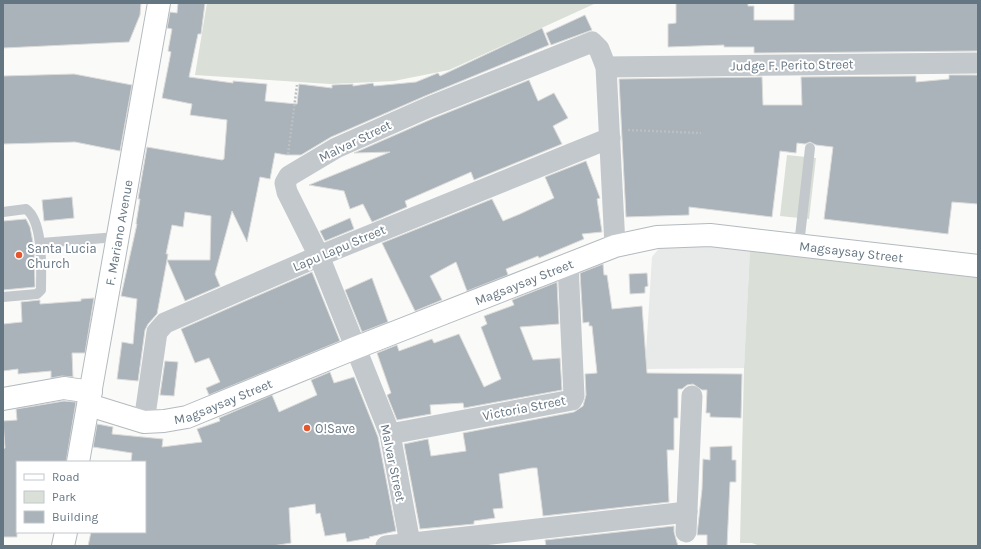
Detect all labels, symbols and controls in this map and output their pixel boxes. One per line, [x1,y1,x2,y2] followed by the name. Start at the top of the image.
[730,56,854,74] street label: Judge F. Perito Street
[316,117,394,165] street label: Malvar Street
[102,178,135,287] street label: F. Mariano Avenue
[290,222,388,274] street label: Lapu Lapu Street
[798,238,904,265] street label: Magsaysay Street
[27,241,97,271] place label: Santa Lucia Church
[14,250,24,260] marker: Santa Lucia Church
[473,256,575,308] street label: Magsaysay Street
[173,375,274,427] street label: Magsaysay Street
[481,393,567,423] street label: Victoria Street
[315,421,356,436] place label: O!Save
[302,423,312,433] marker: O!Save
[377,423,409,503] street label: Malvar Street
[16,461,146,533] legend
[52,470,80,484] text: Road
[52,490,77,504] text: Park
[52,510,99,524] text: Building

